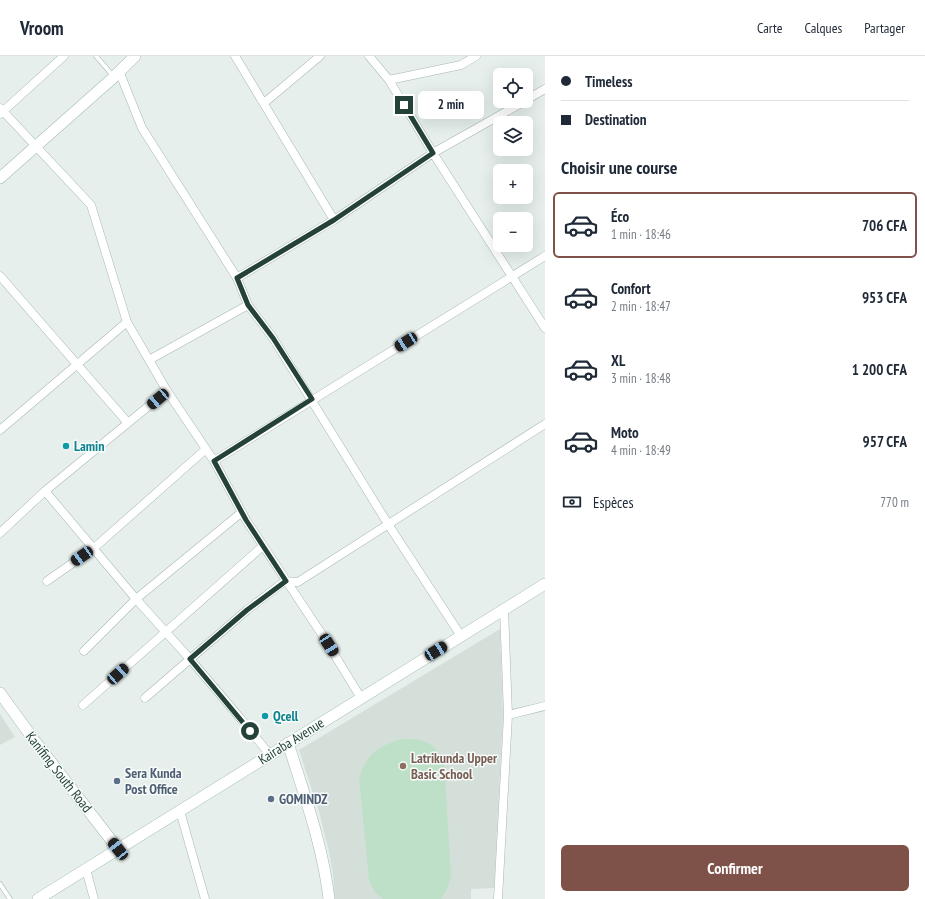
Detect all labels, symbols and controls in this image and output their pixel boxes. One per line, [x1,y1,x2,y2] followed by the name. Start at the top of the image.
[20,16,64,40] text: Vroom
[757,19,782,37] text: Carte
[804,19,842,37] text: Calques
[864,19,905,37] text: Partager
[493,68,533,252] map controls
[493,68,533,108] button: locate
[585,72,632,91] text: Timeless
[418,91,484,119] callout: 2 min
[395,96,413,114] route end
[438,96,464,113] text: 2 min
[585,110,647,129] text: Destination
[493,116,533,156] button: layers
[561,156,678,179] text: Choisir une course
[493,164,533,204] button: +
[563,207,599,243] icon: car
[611,207,629,226] text: Éco
[493,212,533,252] button: −
[862,216,907,235] text: 706 CFA
[611,226,671,243] text: 1 min · 18:46
[563,279,599,315] icon: car
[611,279,651,298] text: Confort
[862,288,907,307] text: 953 CFA
[611,298,671,315] text: 2 min · 18:47
[393,331,419,353] car
[563,351,599,387] icon: car
[611,351,625,370] text: XL
[852,360,907,379] text: 1 200 CFA
[611,370,671,387] text: 3 min · 18:48
[145,387,171,411] car
[563,423,599,459] icon: car
[611,423,639,442] text: Moto
[863,432,907,451] text: 957 CFA
[74,437,104,455] place label: Lamin
[61,441,71,451] marker: Lamin
[611,442,671,459] text: 4 min · 18:49
[561,491,583,513] icon: cash
[593,493,633,512] text: Espèces
[880,494,909,511] text: 770 m
[69,544,95,568] car
[317,632,341,658] car
[423,640,449,662] car
[105,662,131,686] car
[273,707,299,725] place label: Qcell
[260,711,270,721] marker: Qcell
[255,714,327,768] street label: Kairaba Avenue
[241,722,259,740] route start
[22,728,96,816] street label: Kanifing South Road
[411,749,498,783] place label: Latrikunda Upper Basic School
[398,761,408,771] marker: Latrikunda Upper Basic School
[125,764,182,798] place label: Sera Kunda Post Office
[112,776,122,786] marker: Sera Kunda Post Office
[279,790,327,808] place label: GOMINDZ
[266,794,276,804] marker: GOMINDZ
[106,836,130,862] car
[561,845,909,891] button: Confirmer

